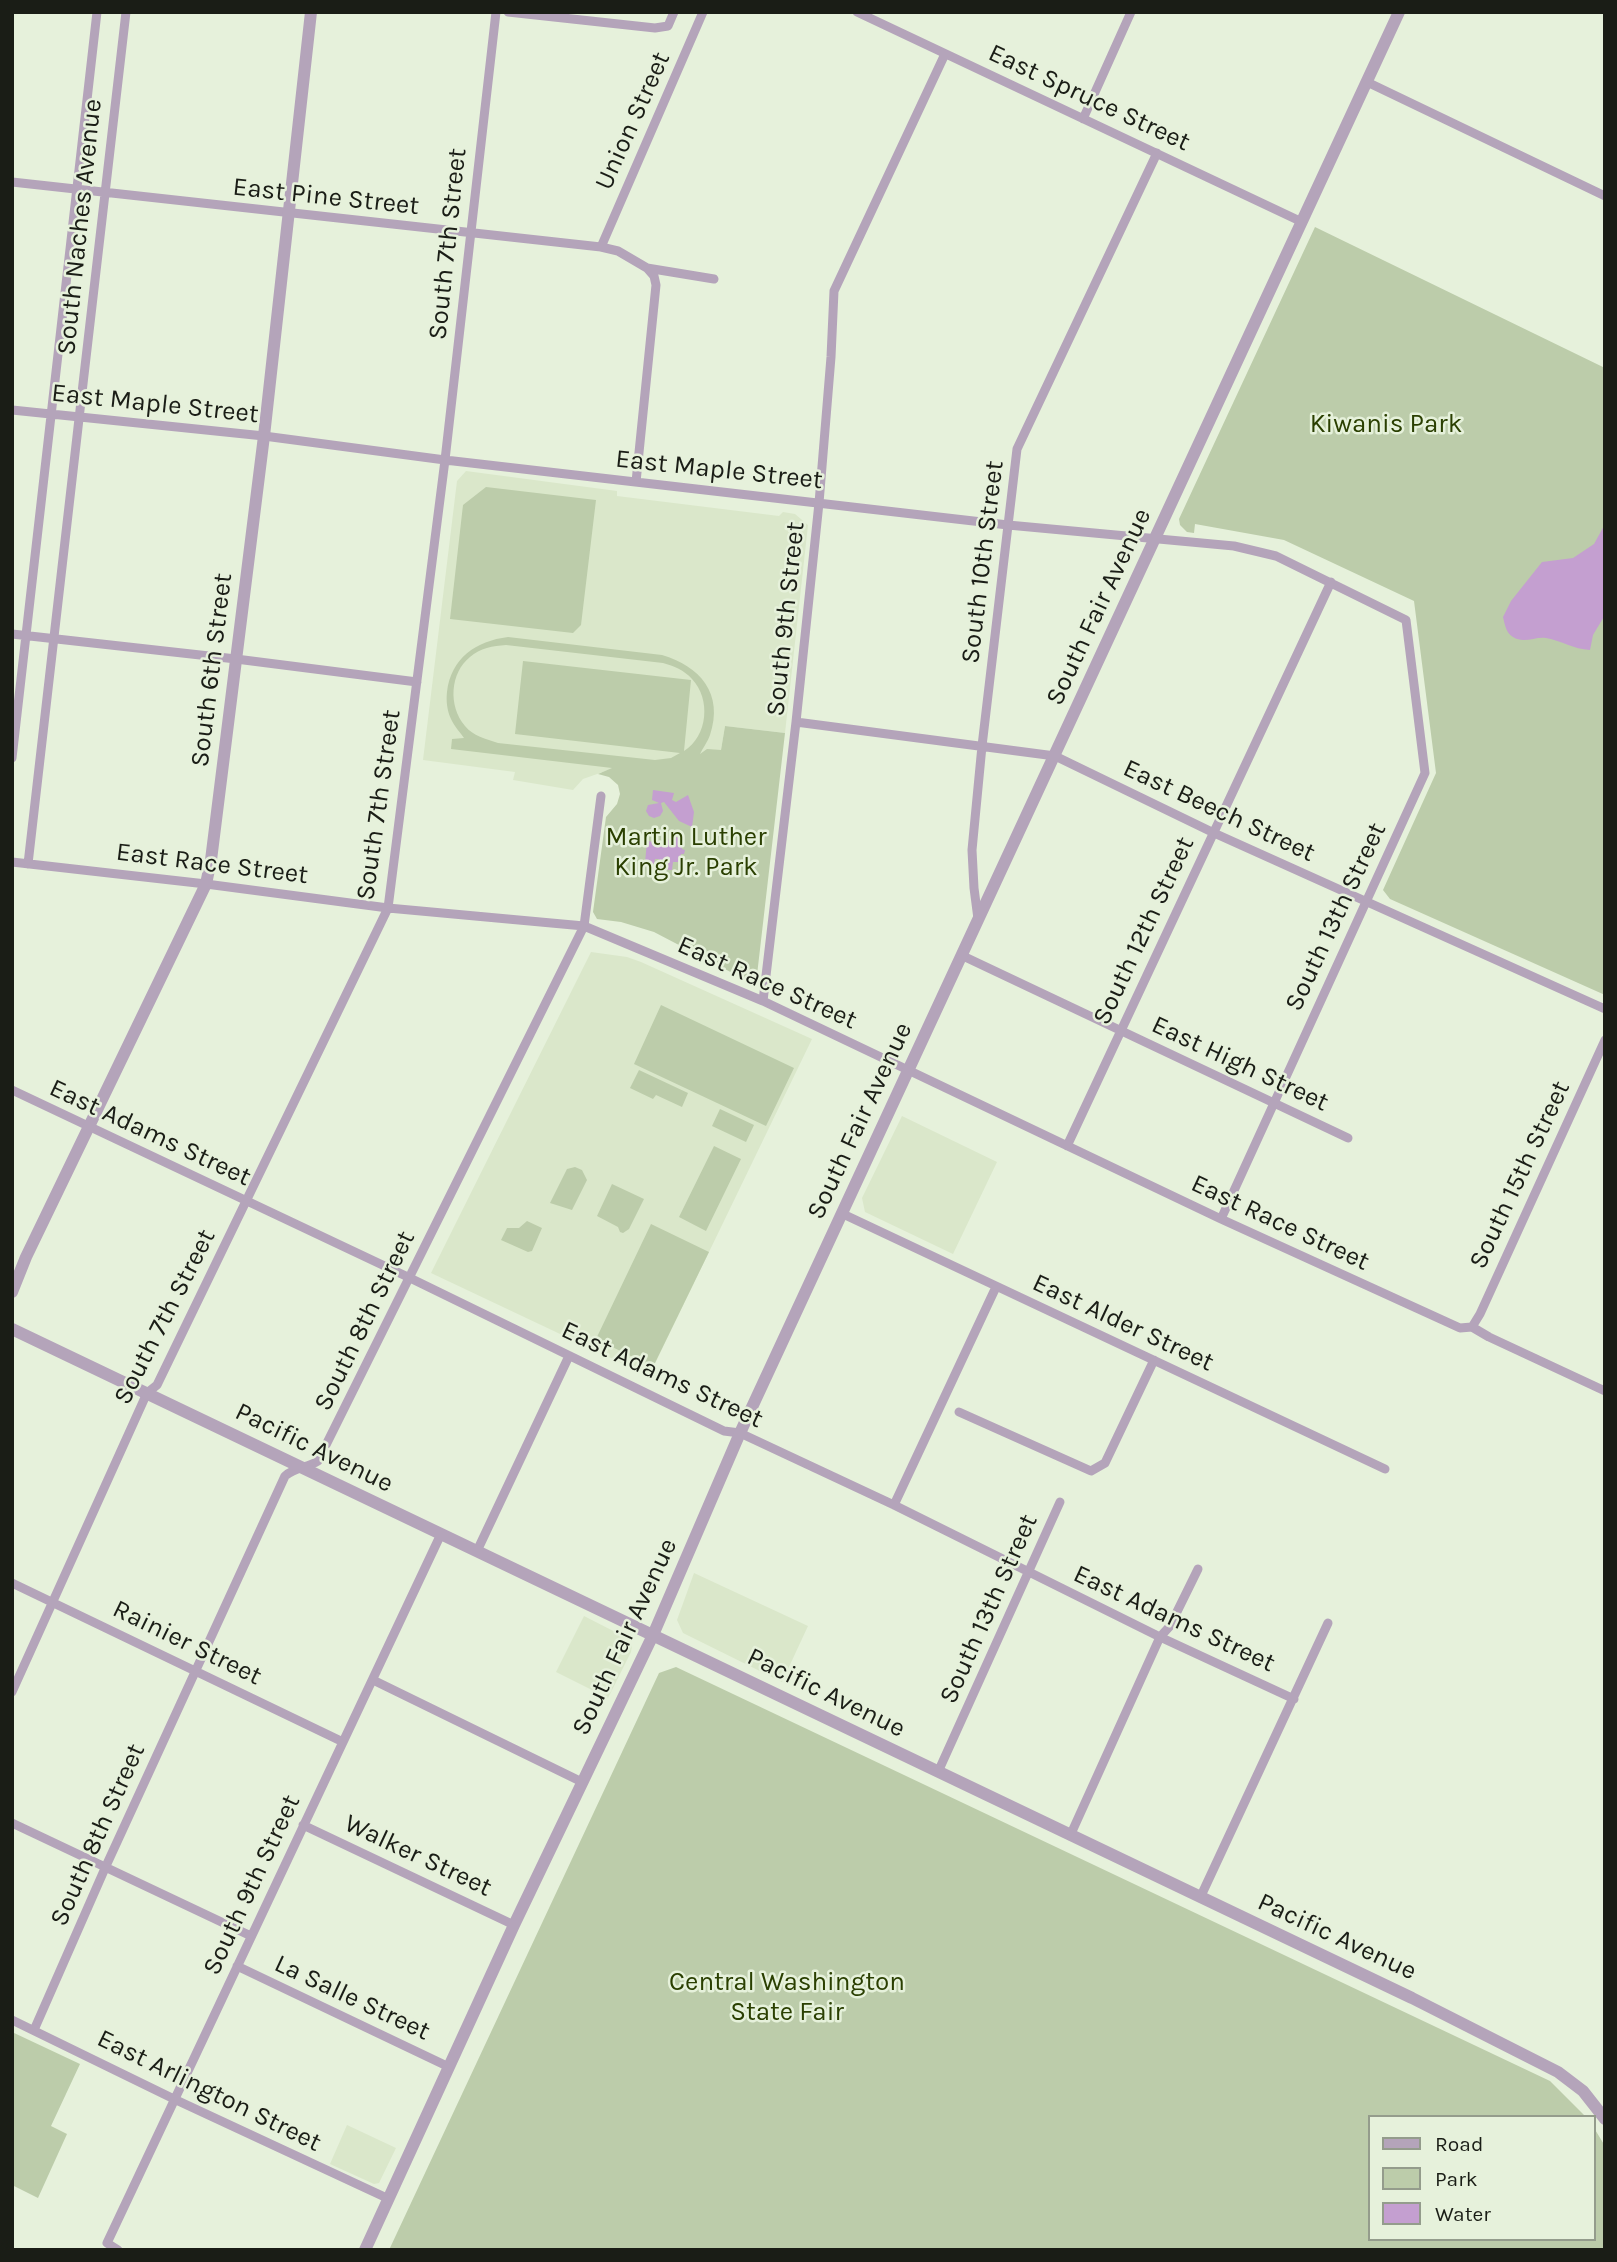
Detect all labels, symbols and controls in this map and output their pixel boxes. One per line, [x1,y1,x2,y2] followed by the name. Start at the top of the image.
[983,38,1195,158] street label: East Spruce Street
[589,47,677,195] street label: Union Street
[51,97,109,357] street label: South Naches Avenue
[422,147,474,341] street label: South 7th Street
[231,172,421,222] street label: East Pine Street
[50,378,260,430] street label: East Maple Street
[1310,409,1462,441] park label: Kiwanis Park
[614,444,824,496] street label: East Maple Street
[955,459,1011,665] street label: South 10th Street
[1040,504,1158,710] street label: South Fair Avenue
[760,520,812,718] street label: South 9th Street
[185,571,239,769] street label: South 6th Street
[350,708,408,902] street label: South 7th Street
[1118,753,1320,869] street label: East Beech Street
[1279,818,1393,1016] street label: South 13th Street
[605,822,767,884] park label: Martin Luther King Jr. Park
[1087,832,1201,1030] street label: South 12th Street
[114,837,310,891] street label: East Race Street
[672,929,862,1037] street label: East Race Street
[1147,1009,1333,1119] street label: East High Street
[801,1018,919,1224] street label: South Fair Avenue
[44,1073,256,1193] street label: East Adams Street
[1463,1076,1577,1274] street label: South 15th Street
[1186,1168,1374,1278] street label: East Race Street
[107,1224,223,1410] street label: South 7th Street
[308,1226,422,1416] street label: South 8th Street
[1027,1267,1219,1379] street label: East Alder Street
[556,1315,768,1435] street label: East Adams Street
[230,1396,398,1500] street label: Pacific Avenue
[933,1509,1045,1709] street label: South 13th Street
[566,1534,684,1740] street label: South Fair Avenue
[1068,1559,1280,1679] street label: East Adams Street
[107,1594,267,1692] street label: Rainier Street
[742,1641,910,1745] street label: Pacific Avenue
[44,1739,152,1931] street label: South 8th Street
[197,1790,307,1980] street label: South 9th Street
[339,1808,497,1904] street label: Walker Street
[1253,1887,1421,1987] street label: Pacific Avenue
[269,1948,435,2048] street label: La Salle Street
[669,1967,905,2028] park label: Central Washington State Fair
[92,2023,326,2159] street label: East Arlington Street
[1368,2115,1596,2241] legend
[1435,2132,1483,2156] text: Road
[1435,2167,1478,2191] text: Park
[1435,2202,1491,2226] text: Water

